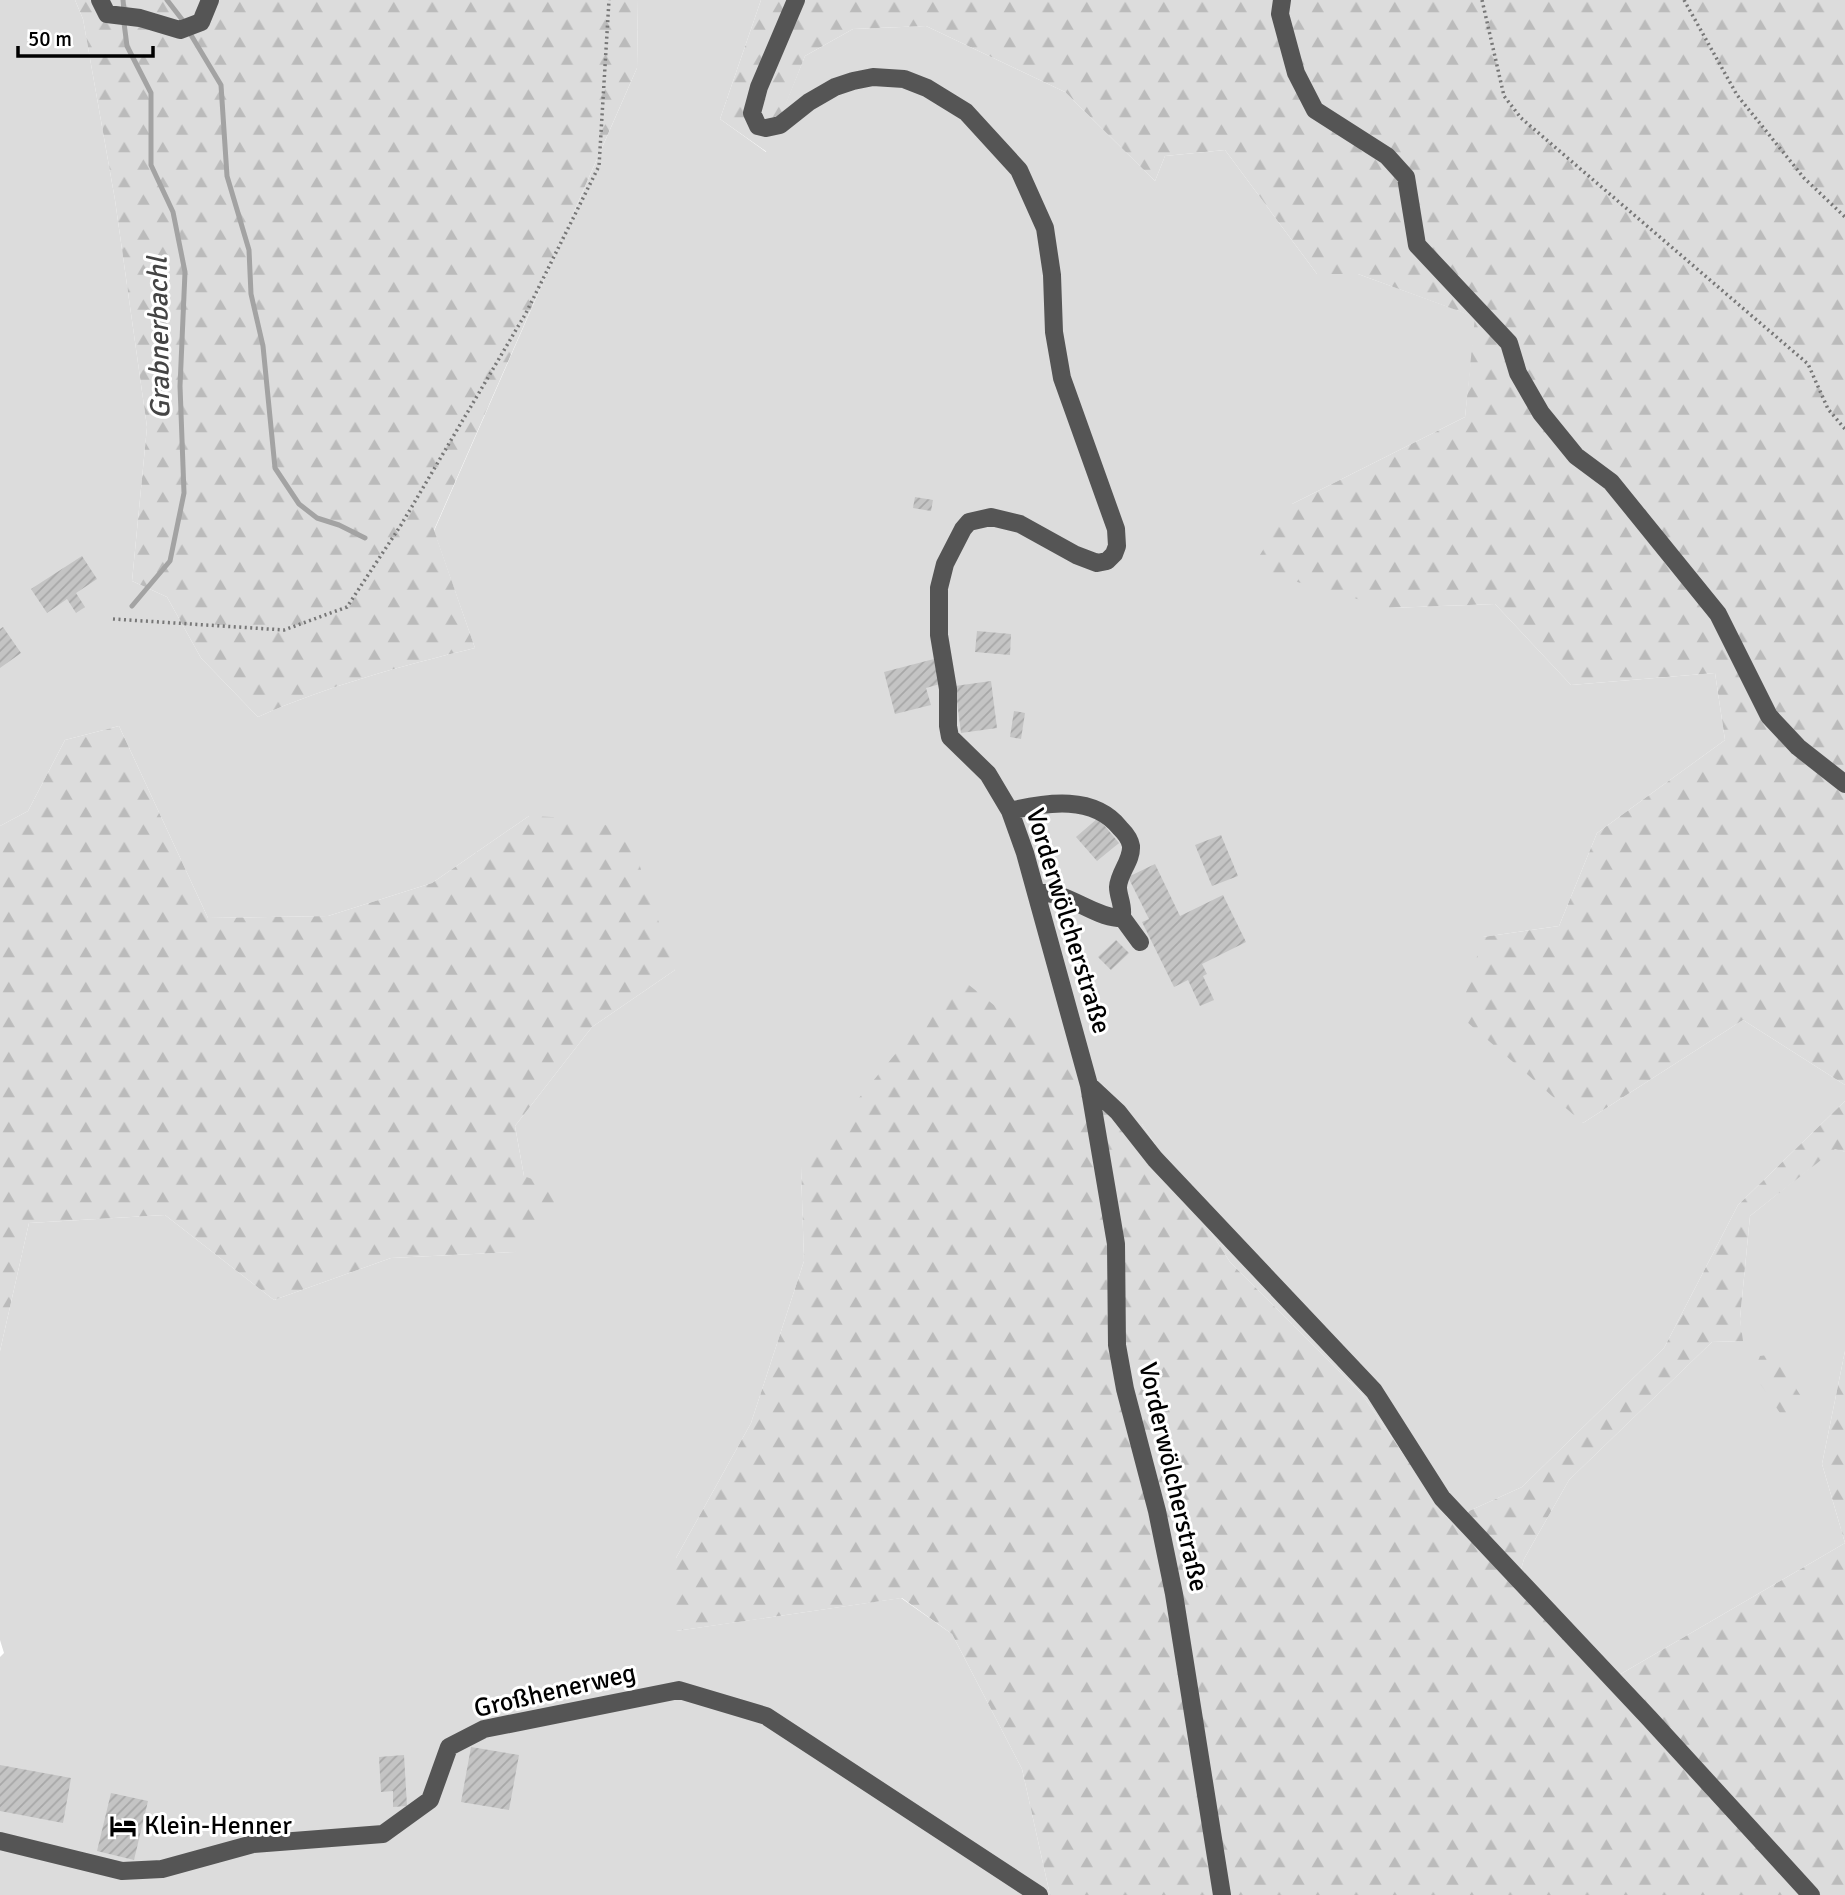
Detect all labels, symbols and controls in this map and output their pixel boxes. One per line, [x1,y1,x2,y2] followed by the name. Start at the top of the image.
[18,14,152,58] scale bar
[28,26,72,52] text: 50 m
[141,255,177,419] water label: Grabnerbachl
[1018,804,1118,1038] street label: Vorderwölcherstraße
[1131,1359,1215,1595] street label: Vorderwölcherstraße
[471,1657,639,1725] street label: Großhenerweg
[144,1810,292,1842] place label: Klein-Henner
[108,1811,138,1841] hotel icon: Klein-Henner

